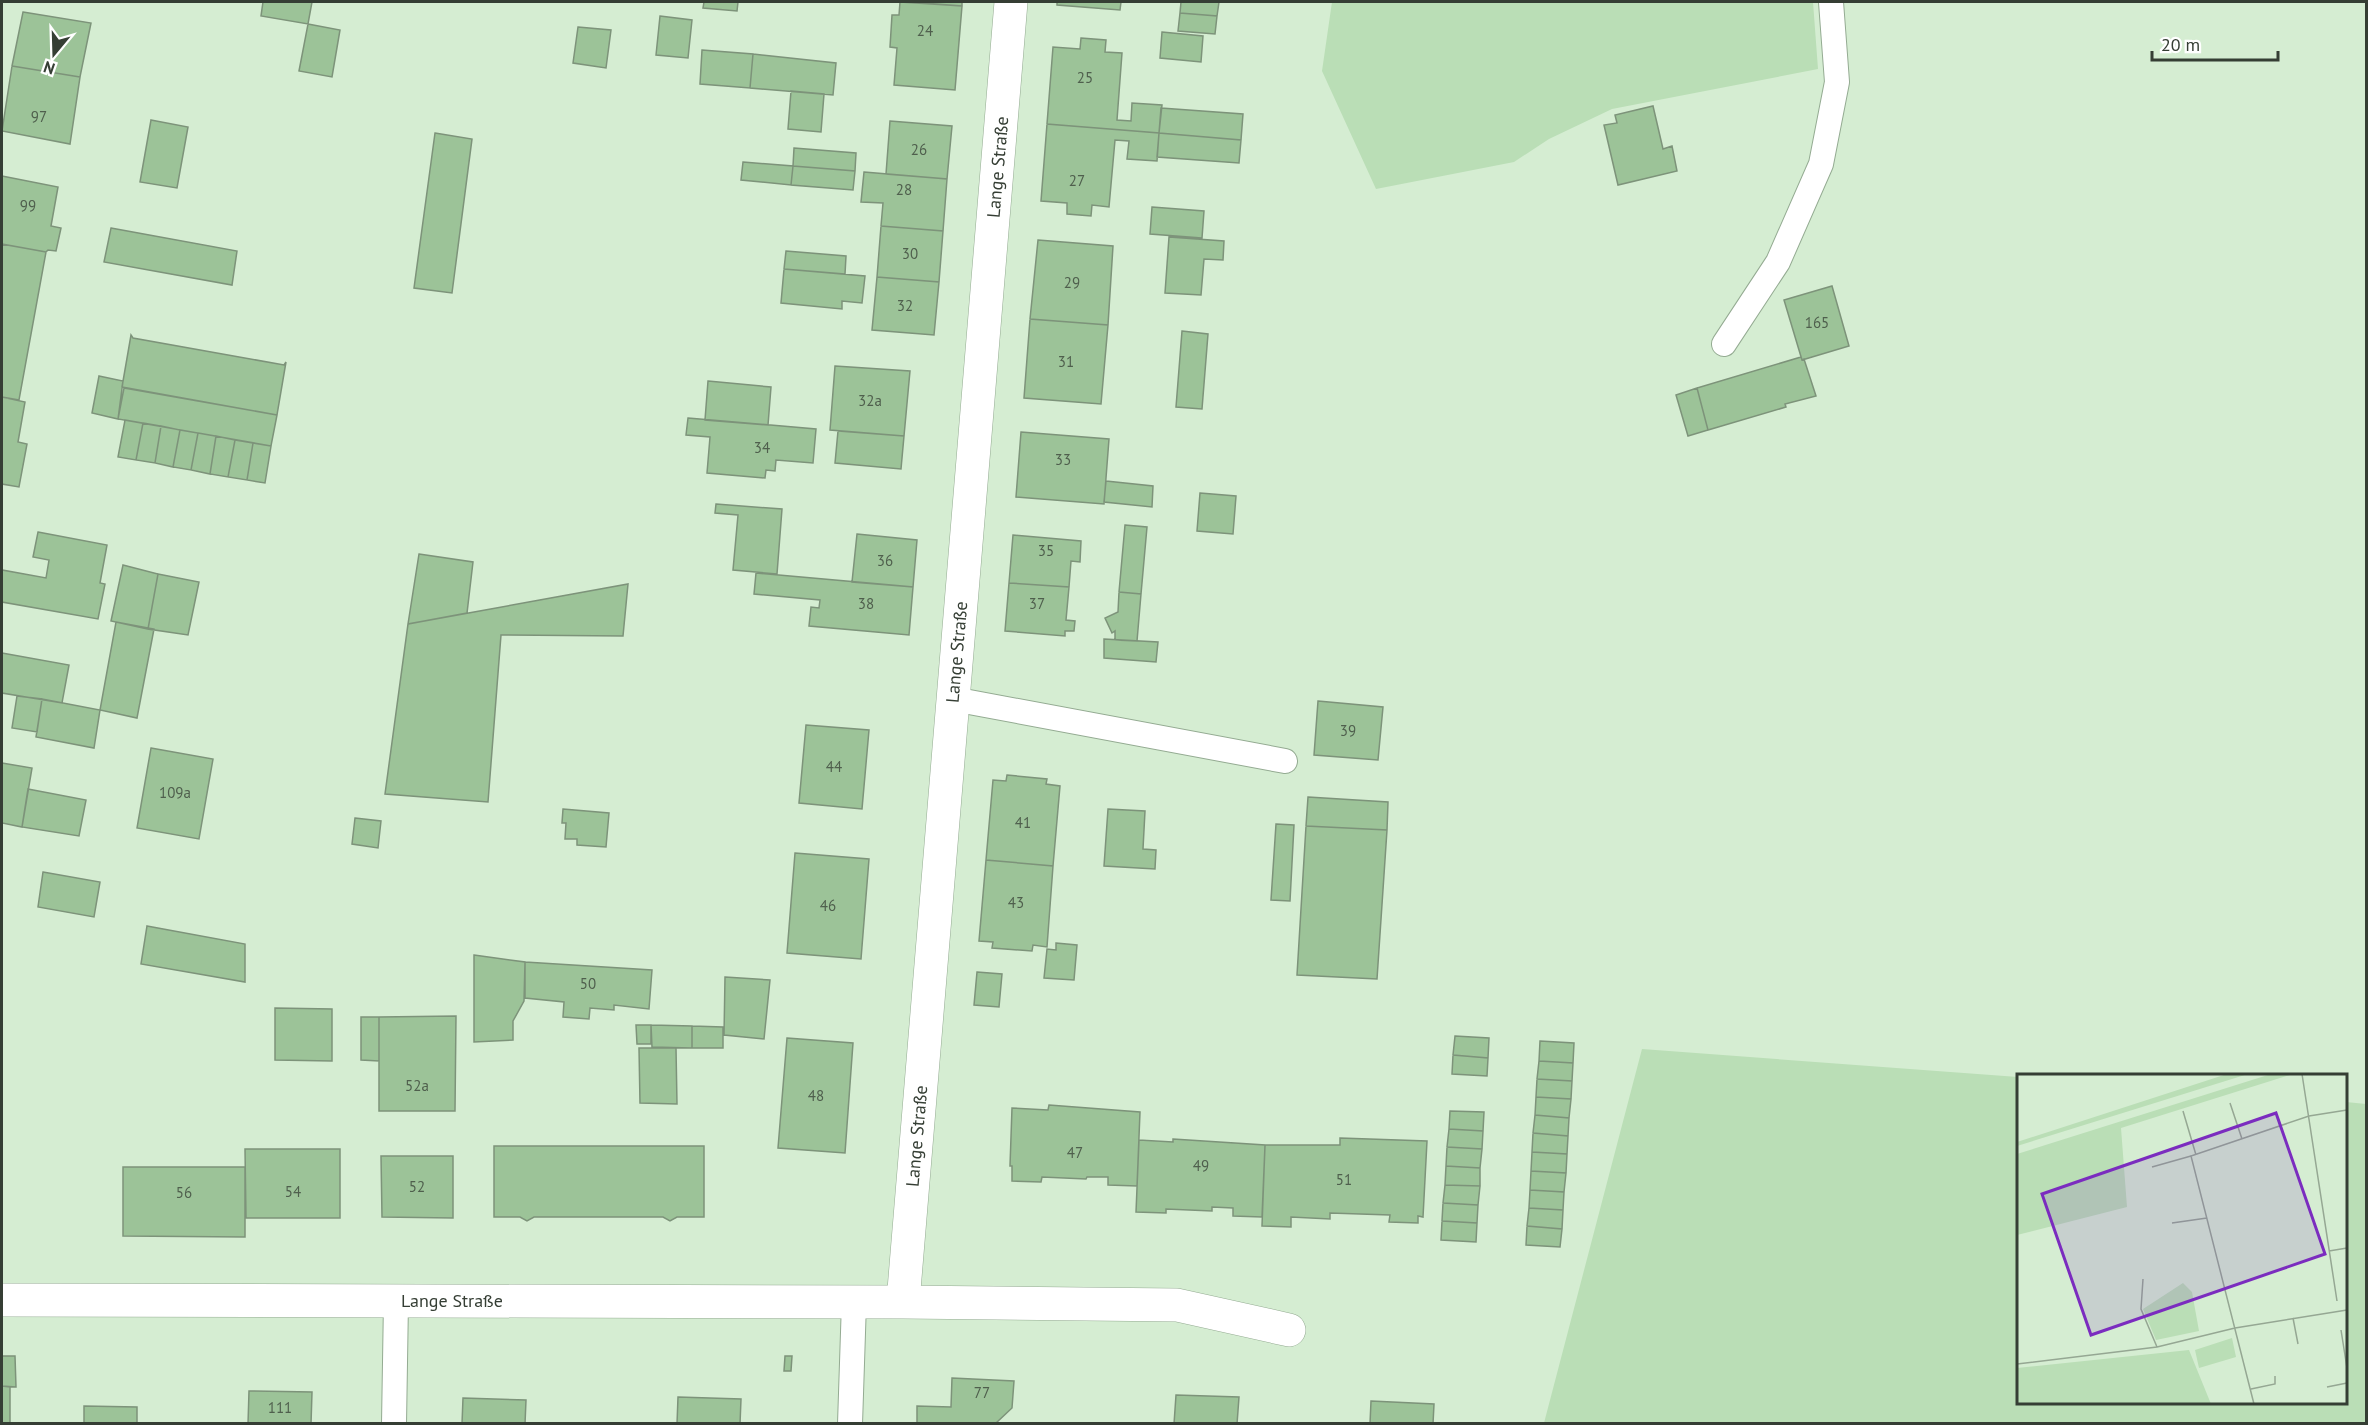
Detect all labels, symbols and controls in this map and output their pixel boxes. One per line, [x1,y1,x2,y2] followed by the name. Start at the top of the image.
[917,21,933,40] house number: 24
[24,24,84,84] north arrow
[2152,24,2278,62] scale bar
[2161,33,2200,56] text: 20 m
[41,57,57,79] text: N
[1077,68,1093,87] house number: 25
[31,107,47,126] house number: 97
[982,115,1013,219] street label: Lange Straße
[911,140,927,159] house number: 26
[1069,171,1085,190] house number: 27
[896,180,912,199] house number: 28
[20,196,36,215] house number: 99
[902,244,918,263] house number: 30
[1064,273,1080,292] house number: 29
[897,296,913,315] house number: 32
[1805,313,1829,332] house number: 165
[1058,352,1074,371] house number: 31
[858,391,882,410] house number: 32a
[754,438,770,457] house number: 34
[1055,450,1071,469] house number: 33
[1038,541,1054,560] house number: 35
[877,551,893,570] house number: 36
[858,594,874,613] house number: 38
[1029,594,1045,613] house number: 37
[941,600,972,704] street label: Lange Straße
[1340,721,1356,740] house number: 39
[826,757,842,776] house number: 44
[159,783,191,802] house number: 109a
[1015,813,1031,832] house number: 41
[1008,893,1024,912] house number: 43
[820,896,836,915] house number: 46
[580,974,596,993] house number: 50
[2017,1074,2347,1404] inset map
[405,1076,429,1095] house number: 52a
[901,1084,932,1188] street label: Lange Straße
[808,1086,824,1105] house number: 48
[1067,1143,1083,1162] house number: 47
[1193,1156,1209,1175] house number: 49
[1336,1170,1352,1189] house number: 51
[409,1177,425,1196] house number: 52
[285,1182,301,1201] house number: 54
[176,1183,192,1202] house number: 56
[401,1289,503,1312] street label: Lange Straße
[974,1383,990,1402] house number: 77
[268,1398,292,1417] house number: 111

